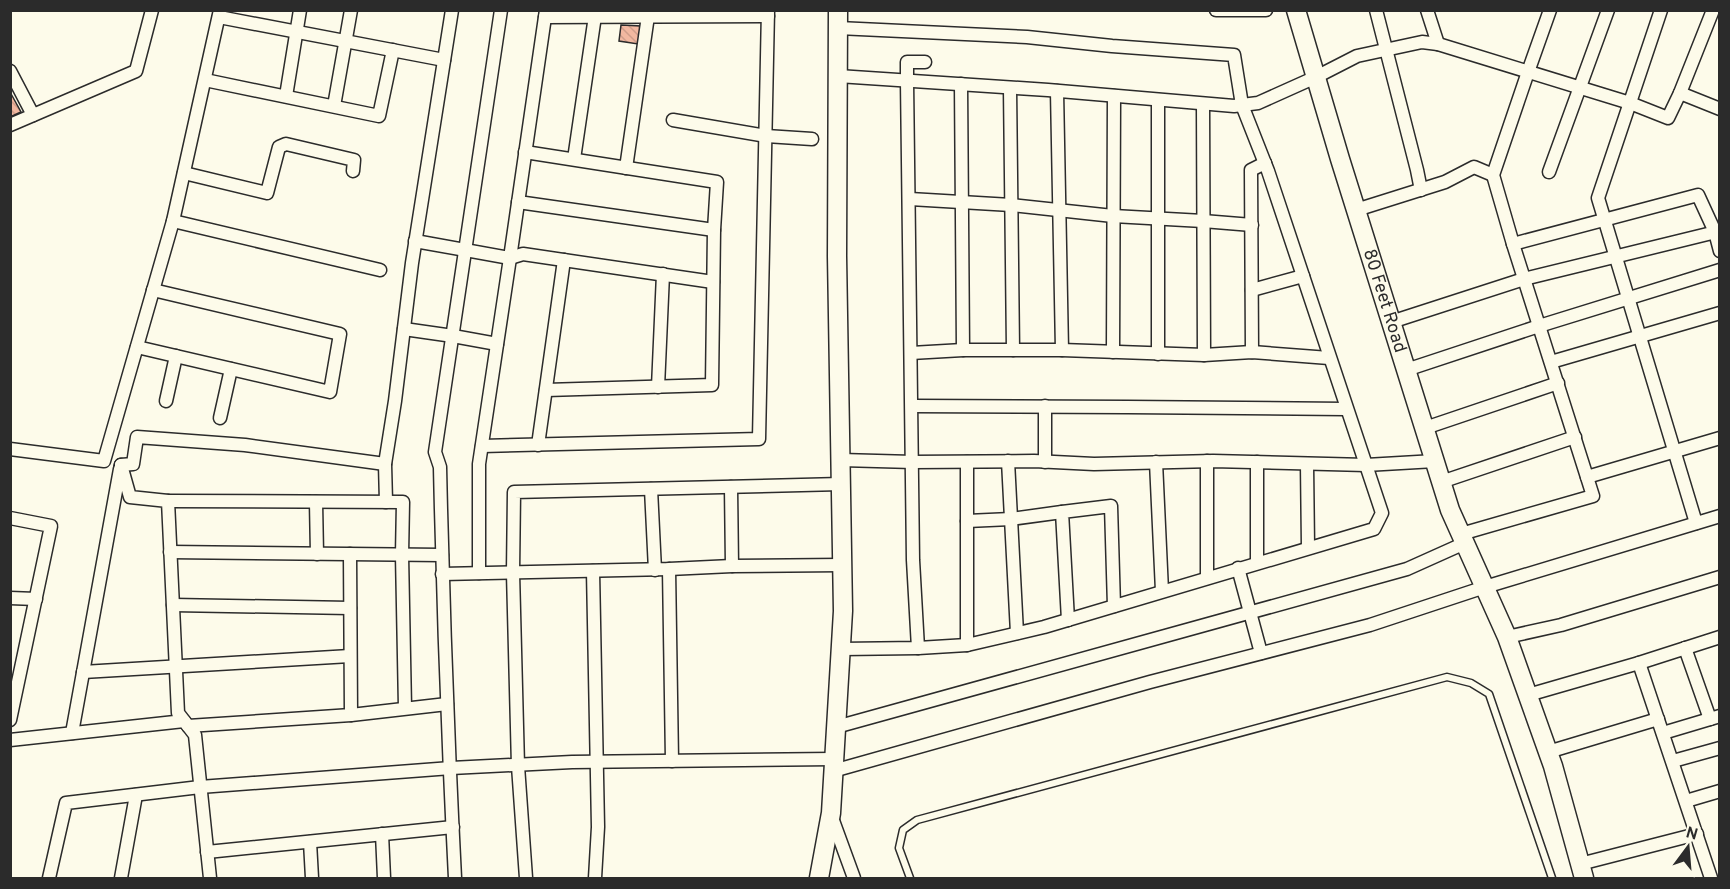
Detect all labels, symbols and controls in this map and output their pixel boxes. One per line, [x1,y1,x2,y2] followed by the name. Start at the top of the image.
[1357,246,1412,356] street label: 80 Feet Road
[1658,817,1718,877] north arrow
[1683,823,1700,846] text: N

